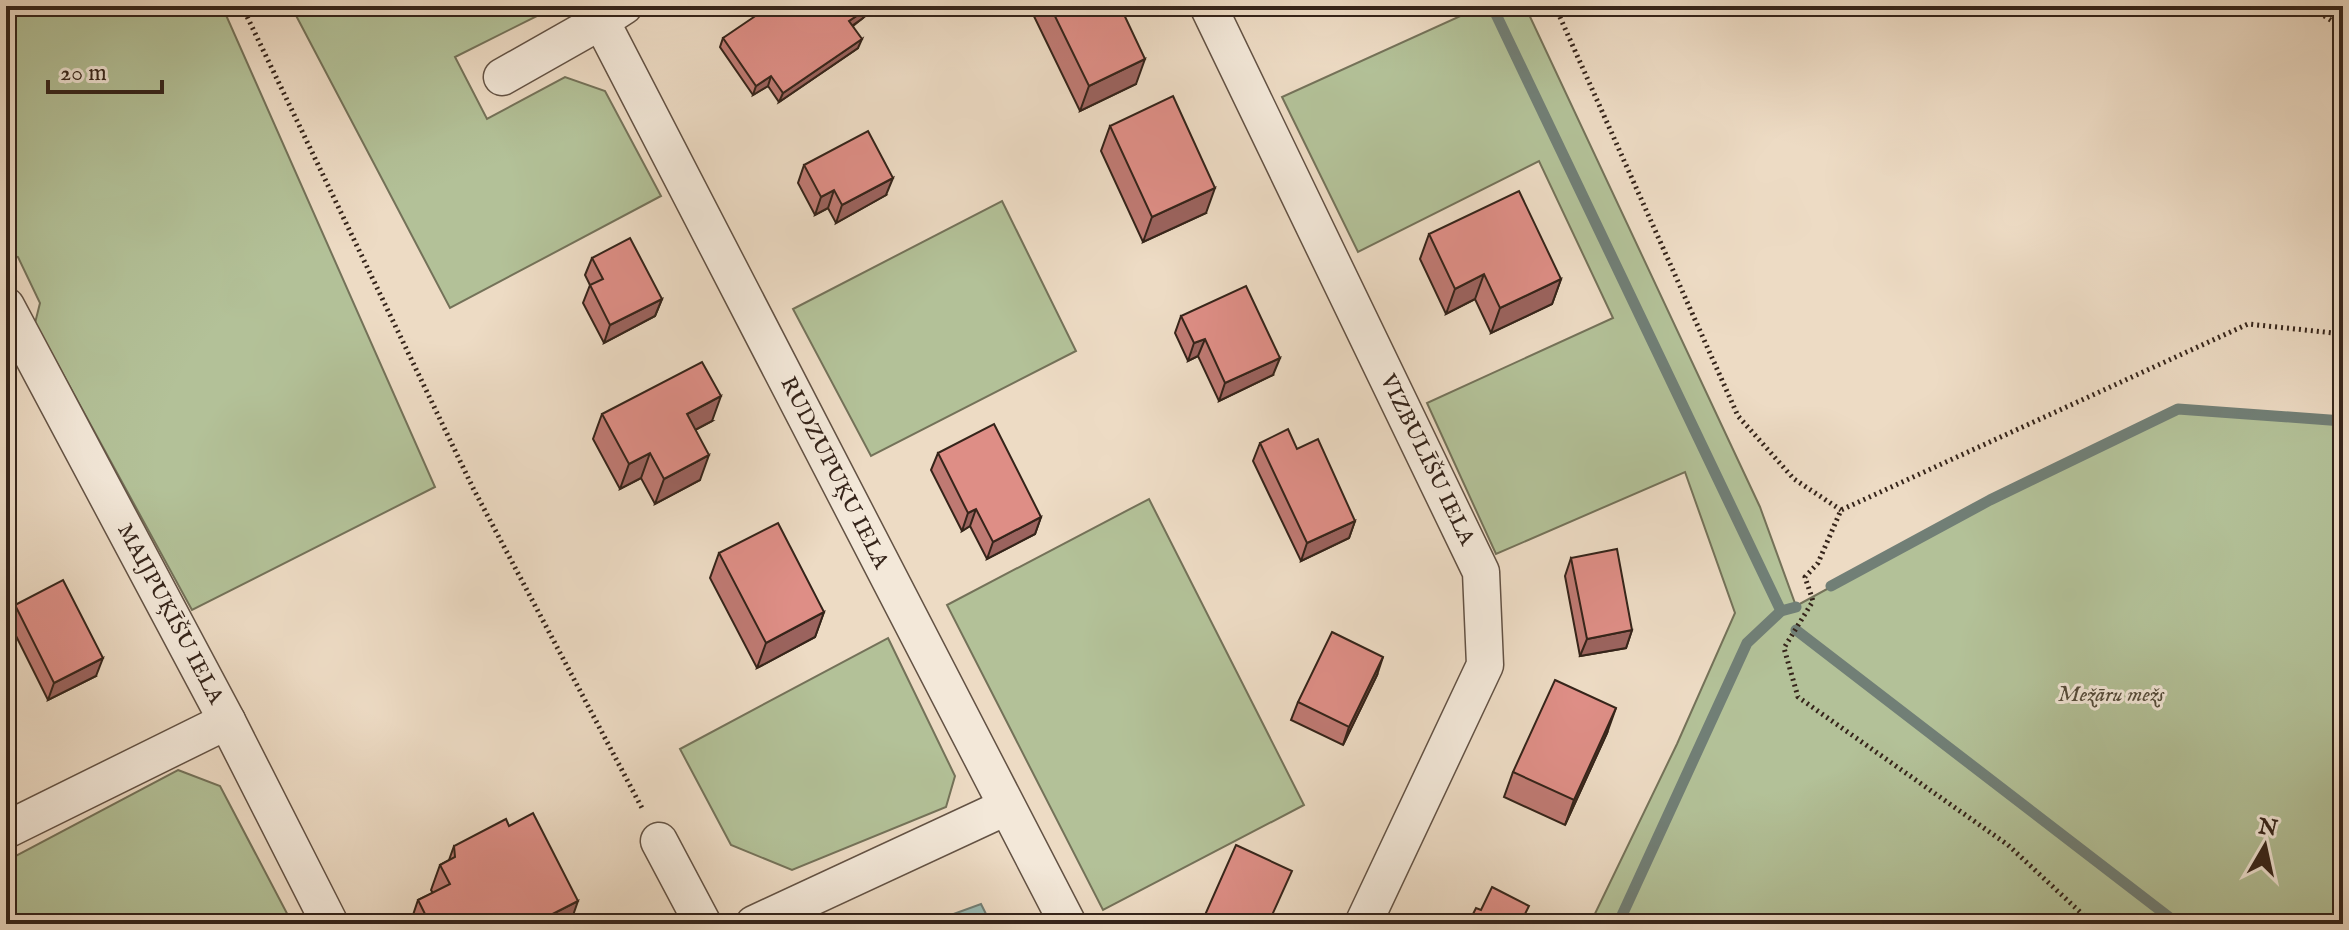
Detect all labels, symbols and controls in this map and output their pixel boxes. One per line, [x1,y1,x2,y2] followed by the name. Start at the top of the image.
[48,44,162,94] scale bar
[60,58,107,89] text: 20 m
[1373,369,1481,551] street label: VIZBULĪŠU IELA
[773,372,895,575] street label: RUDZUPUĶU IELA
[111,519,230,710] street label: MAIJPUĶĪŠU IELA
[2058,681,2165,709] park label: Mežāru mežs
[2225,806,2305,886] north arrow
[2255,813,2279,844] text: N

